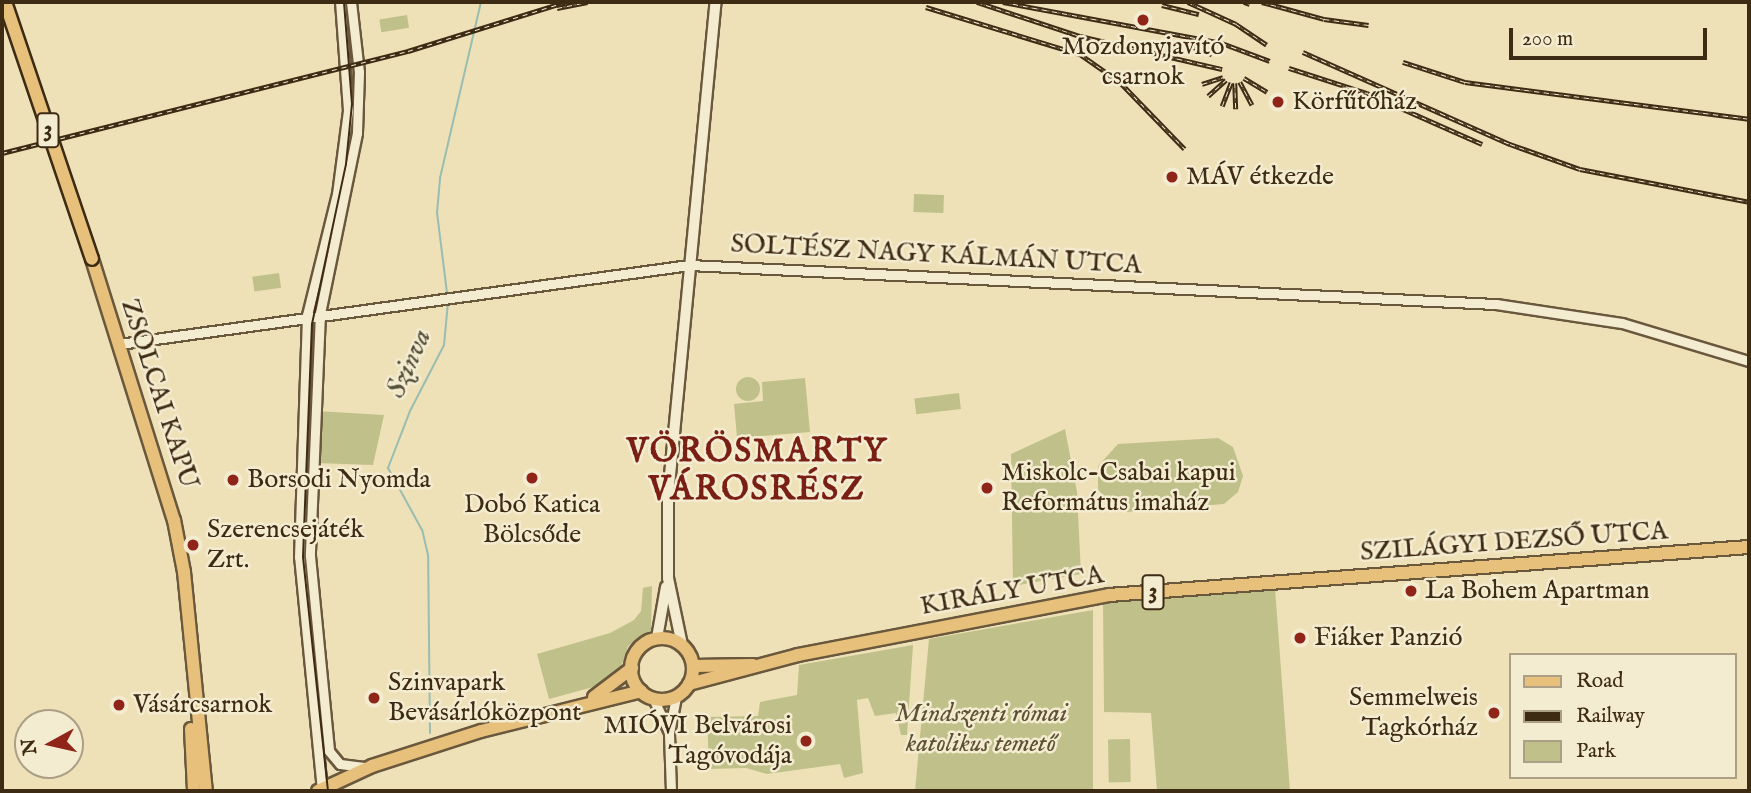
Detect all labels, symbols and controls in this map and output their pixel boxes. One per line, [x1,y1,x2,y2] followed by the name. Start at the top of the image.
[1135,12,1151,28] marker: Mozdonyjavító csarnok
[1513,14,1711,58] scale bar
[1522,26,1573,53] text: 200 m
[1062,31,1224,92] place label: Mozdonyjavító csarnok
[1292,86,1417,118] place label: Körfűtőház
[1270,94,1286,110] marker: Körfűtőház
[36,110,60,150] road number: 3
[1186,161,1334,193] place label: MÁV étkezde
[1164,169,1180,185] marker: MÁV étkezde
[730,229,1142,281] street label: SOLTÉSZ NAGY KÁLMÁN UTCA
[114,295,204,493] street label: ZSOLCAI KAPU
[380,324,440,404] water label: Szinva
[628,433,886,511] district label: VÖRÖSMARTY VÁROSRÉSZ
[1001,457,1236,518] place label: Miskolc-Csabai kapui Református imaház
[247,464,431,496] place label: Borsodi Nyomda
[524,470,540,486] marker: Dobó Katica Bölcsőde
[225,472,241,488] marker: Borsodi Nyomda
[979,480,995,496] marker: Miskolc-Csabai kapui Református imaház
[464,489,600,550] place label: Dobó Katica Bölcsőde
[207,514,364,576] place label: Szerencsejáték Zrt.
[1359,516,1669,568] street label: SZILÁGYI DEZSŐ UTCA
[185,537,201,553] marker: Szerencsejáték Zrt.
[918,560,1106,622] street label: KIRÁLY UTCA
[1141,572,1165,612] road number: 3
[1425,575,1649,607] place label: La Bohem Apartman
[1403,583,1419,599] marker: La Bohem Apartman
[1314,622,1462,654] place label: Fiáker Panzió
[1292,630,1308,646] marker: Fiáker Panzió
[1510,653,1737,779] legend
[388,667,581,728] place label: Szinvapark Bevásárlóközpont
[1576,668,1623,695] text: Road
[1349,682,1478,744] place label: Semmelweis Tagkórház
[133,689,272,721] place label: Vásárcsarnok
[366,690,382,706] marker: Szinvapark Bevásárlóközpont
[111,697,127,713] marker: Vásárcsarnok
[895,698,1067,760] park label: Mindszenti római katolikus temető
[1484,703,1504,723] marker: Semmelweis Tagkórház
[1576,703,1645,730] text: Railway
[14,709,84,779] north arrow
[603,710,792,772] place label: MIÓVI Belvárosi Tagóvodája
[798,733,814,749] marker: MIÓVI Belvárosi Tagóvodája
[17,737,43,756] text: N
[1576,738,1616,765] text: Park

